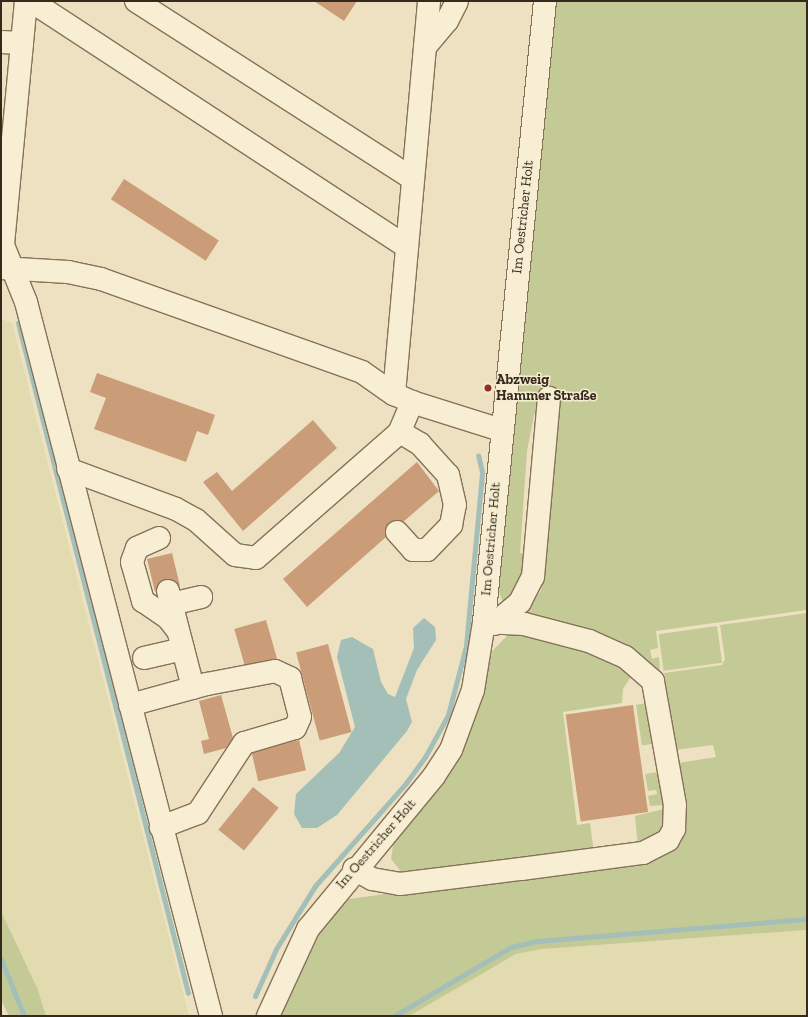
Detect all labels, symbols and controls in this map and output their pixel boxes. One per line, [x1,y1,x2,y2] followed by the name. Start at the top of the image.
[509,159,537,275] street label: Im Oestricher Holt
[496,372,597,404] place label: Abzweig Hammer Straße
[483,383,493,393] marker: Abzweig Hammer Straße
[478,481,504,597] street label: Im Oestricher Holt
[332,795,420,893] street label: Im Oestricher Holt

